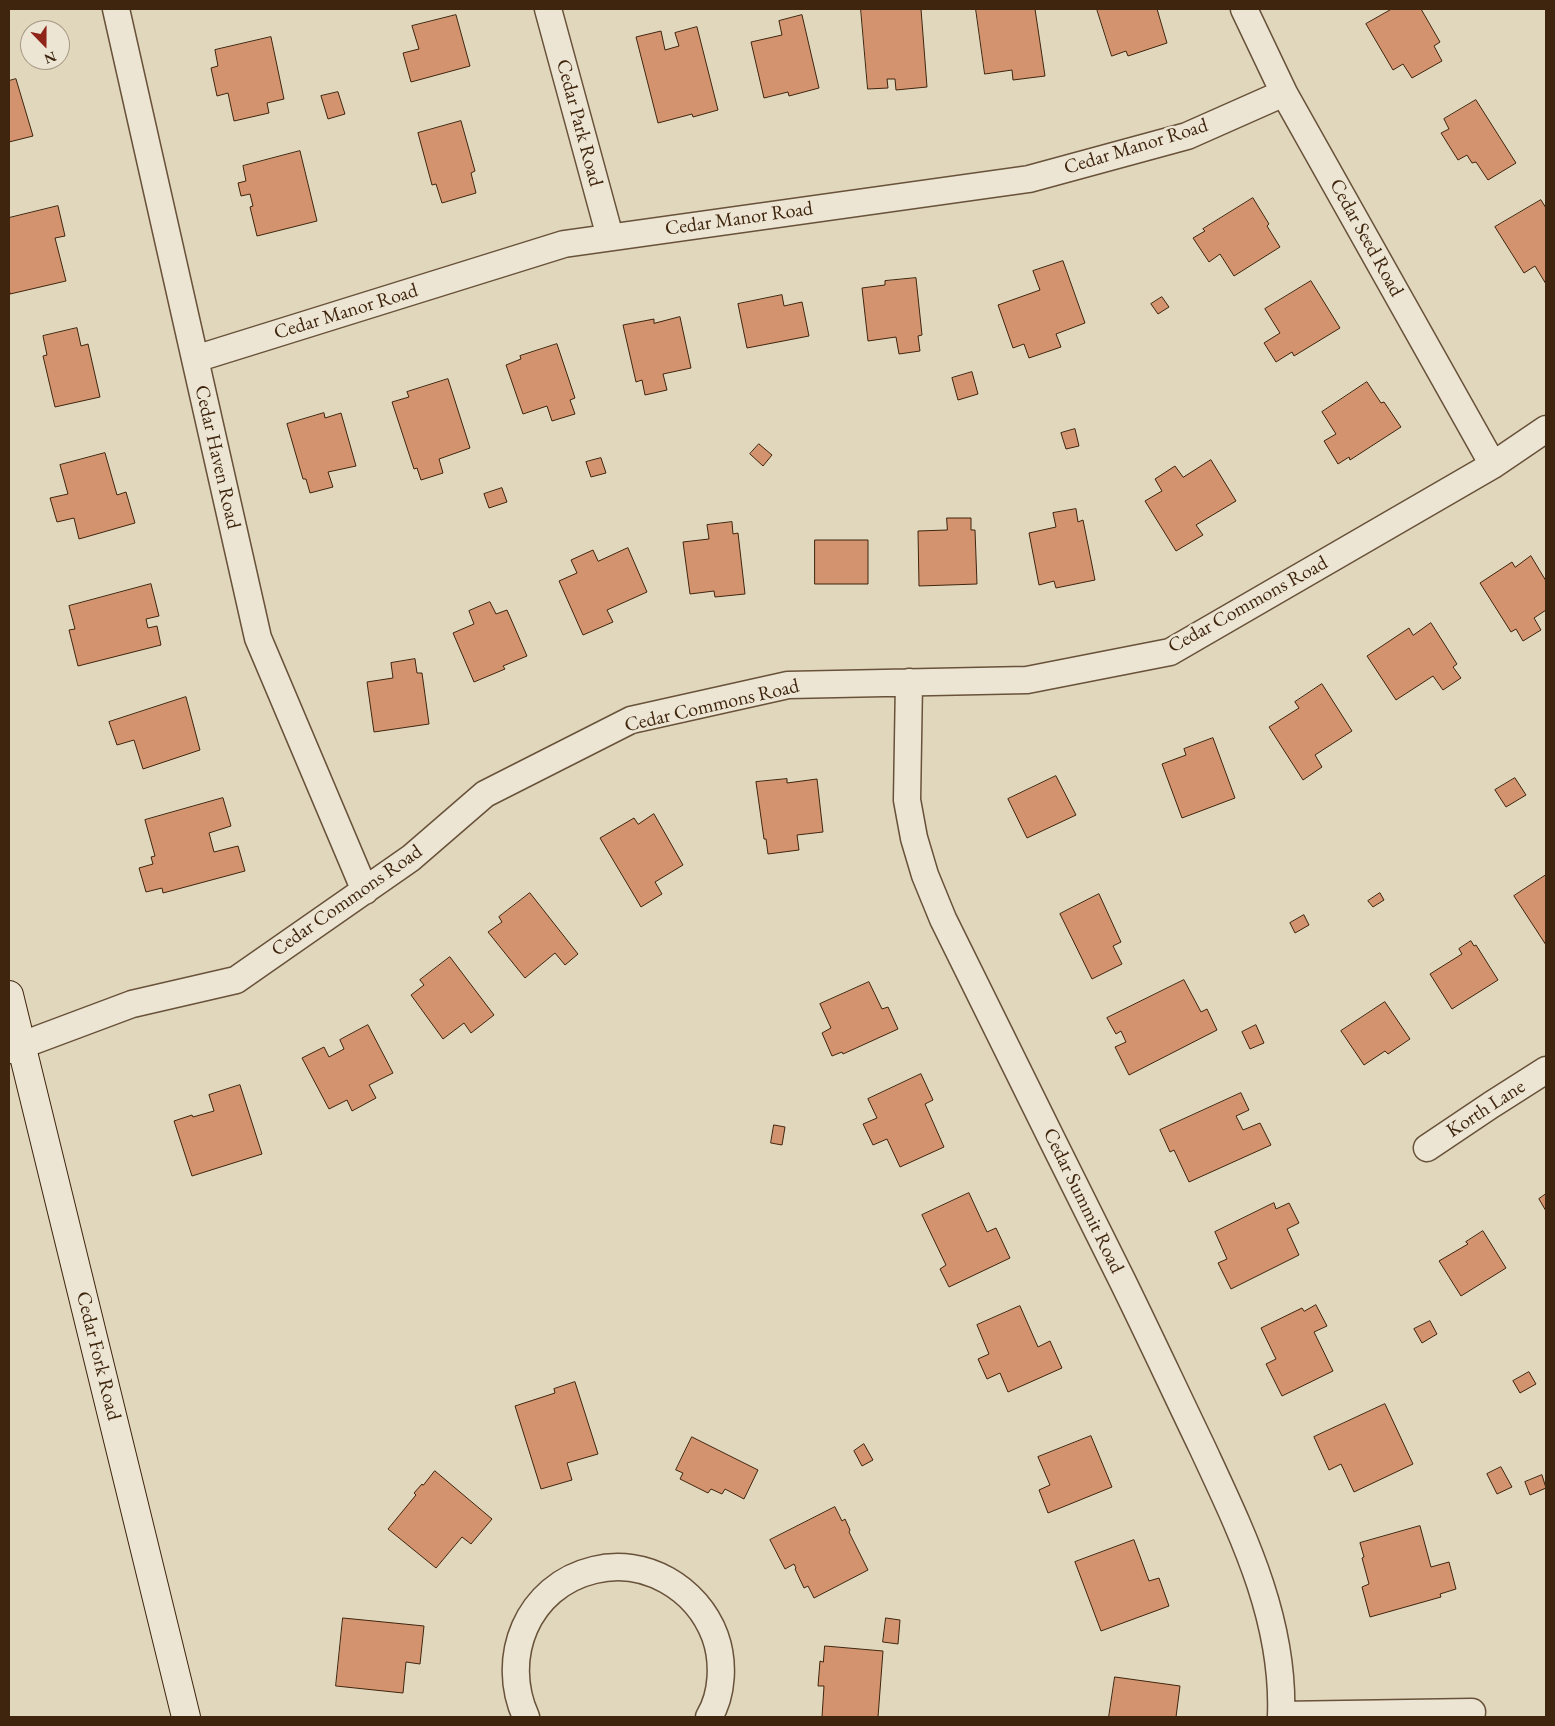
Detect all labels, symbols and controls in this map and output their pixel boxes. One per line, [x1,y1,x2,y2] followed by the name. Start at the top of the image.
[20,20,70,70] north arrow
[42,48,59,68] text: N
[551,57,607,189] street label: Cedar Park Road
[1061,114,1211,180] street label: Cedar Manor Road
[1324,175,1408,301] street label: Cedar Seed Road
[663,197,815,241] street label: Cedar Manor Road
[271,279,421,345] street label: Cedar Manor Road
[189,383,245,531] street label: Cedar Haven Road
[1164,551,1332,659] street label: Cedar Commons Road
[622,674,802,738] street label: Cedar Commons Road
[267,840,427,962] street label: Cedar Commons Road
[1442,1075,1530,1143] street label: Korth Lane
[1037,1124,1129,1278] street label: Cedar Summit Road
[70,1289,126,1423] street label: Cedar Fork Road

